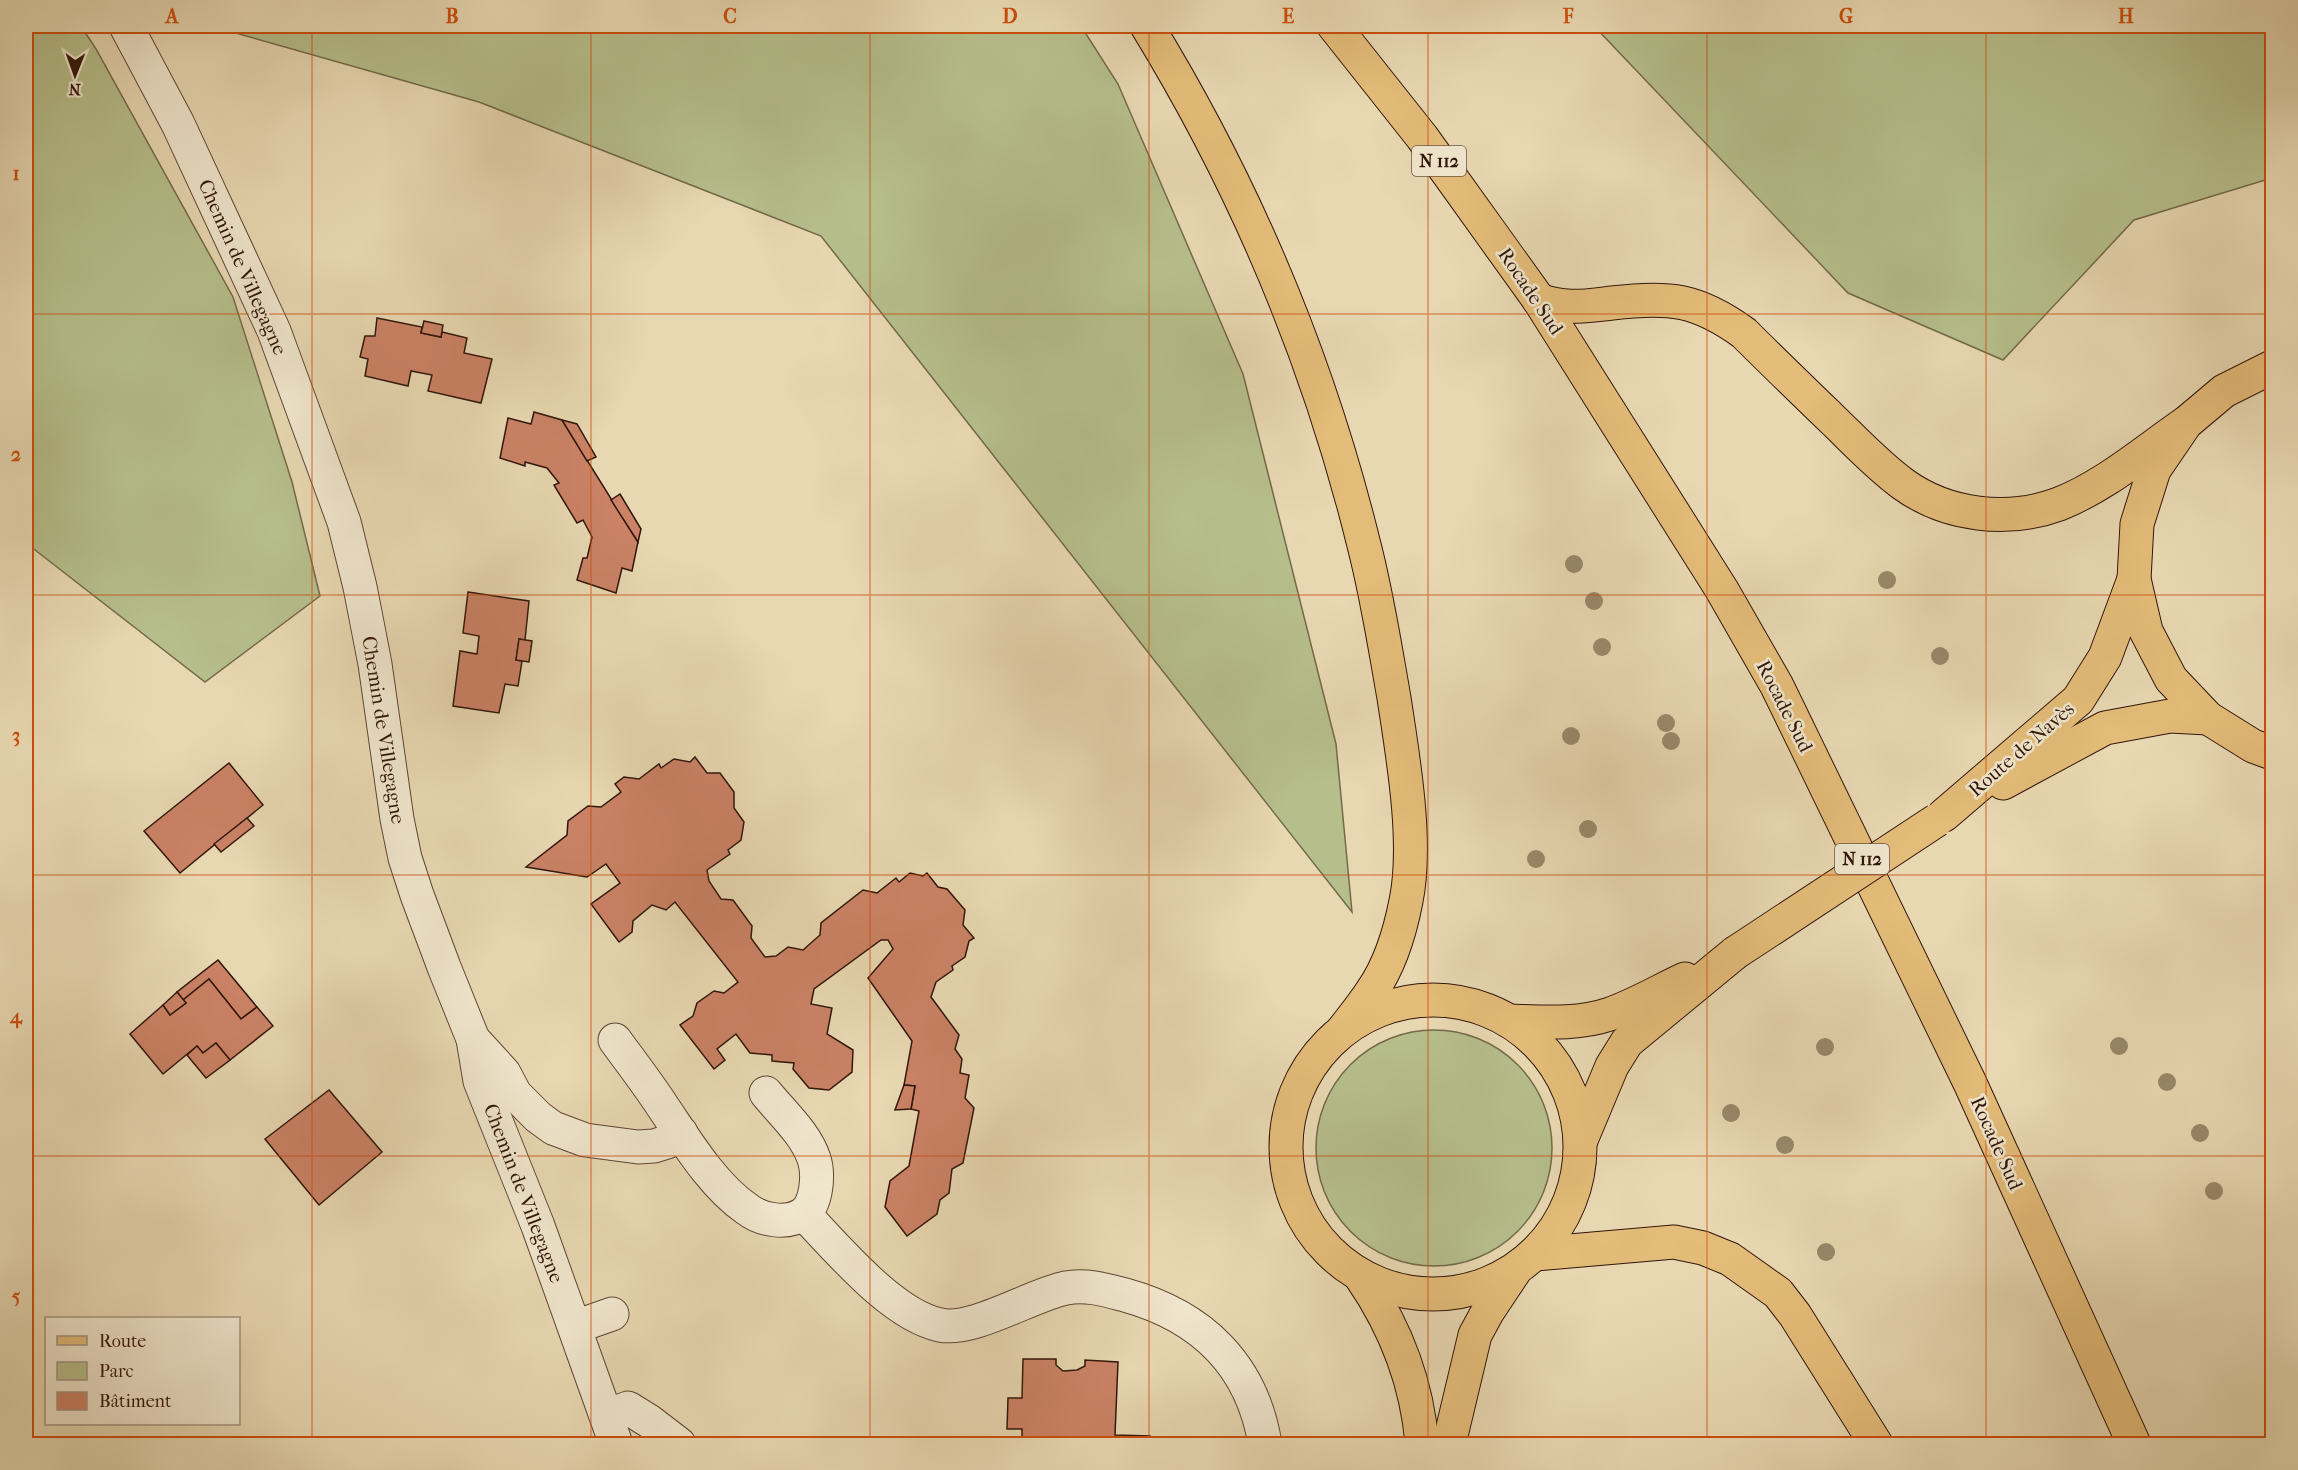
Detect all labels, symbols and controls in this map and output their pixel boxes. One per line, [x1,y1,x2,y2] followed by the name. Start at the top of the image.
[164,5,180,28] text: A
[445,5,459,28] text: B
[723,5,737,28] text: C
[1002,5,1018,28] text: D
[1282,5,1294,28] text: E
[1562,5,1574,28] text: F
[1839,5,1853,28] text: G
[2118,5,2134,28] text: H
[45,45,105,105] north arrow
[68,80,81,99] text: N
[1412,146,1466,176] road number: N 112
[12,162,20,185] text: 1
[193,176,292,359] street label: Chemin de Villegagne
[1493,243,1569,340] street label: Rocade Sud
[11,443,21,466] text: 2
[357,635,410,826] street label: Chemin de Villegagne
[1752,656,1818,757] street label: Rocade Sud
[1964,697,2079,801] street label: Route de Navès
[12,724,20,747] text: 3
[1835,844,1889,874] road number: N 112
[9,1005,23,1029] text: 4
[1966,1093,2028,1195] street label: Rocade Sud
[479,1100,568,1286] street label: Chemin de Villegagne
[12,1285,21,1308] text: 5
[45,1317,240,1425] legend
[99,1331,146,1352] text: Route
[99,1361,134,1382] text: Parc
[99,1391,172,1412] text: Bâtiment

